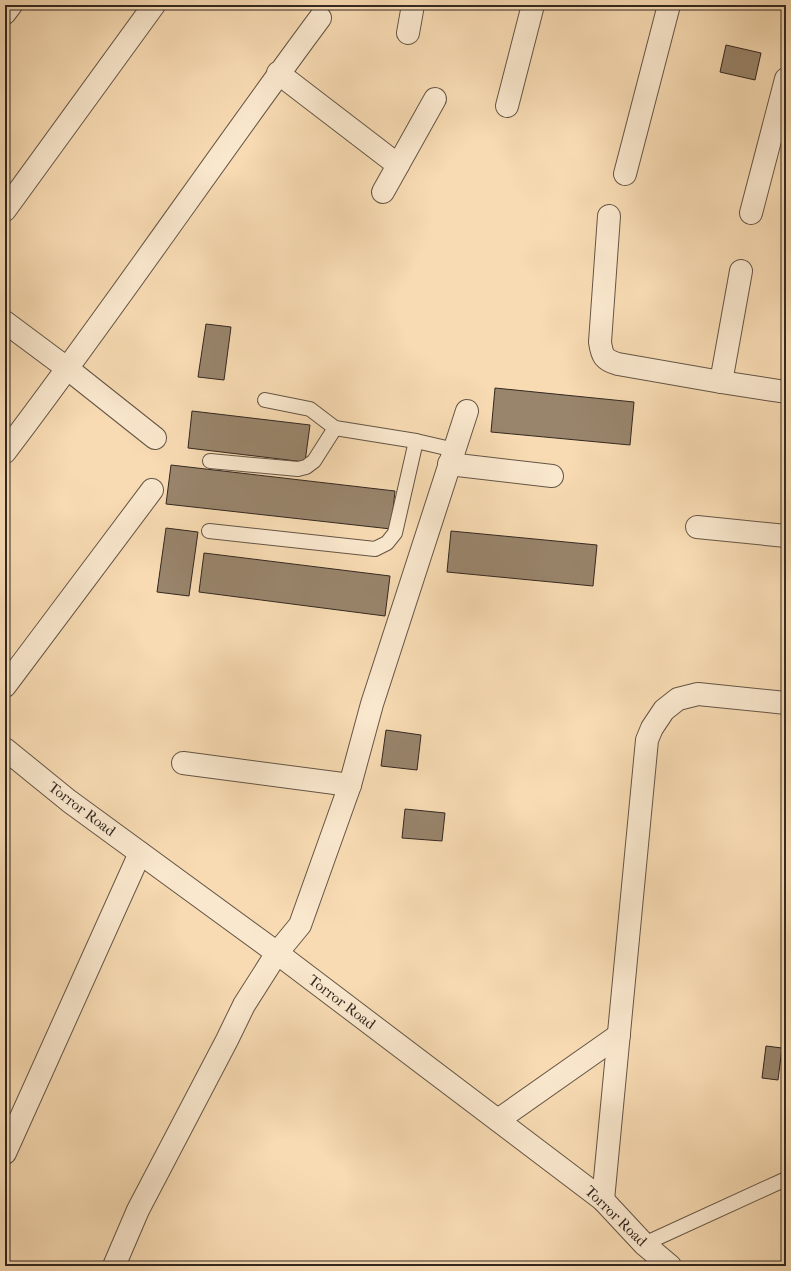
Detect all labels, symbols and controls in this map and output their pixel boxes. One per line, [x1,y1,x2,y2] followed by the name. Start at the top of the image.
[45,778,120,841] street label: Torror Road
[305,971,380,1034] street label: Torror Road
[581,1182,651,1251] street label: Torror Road

